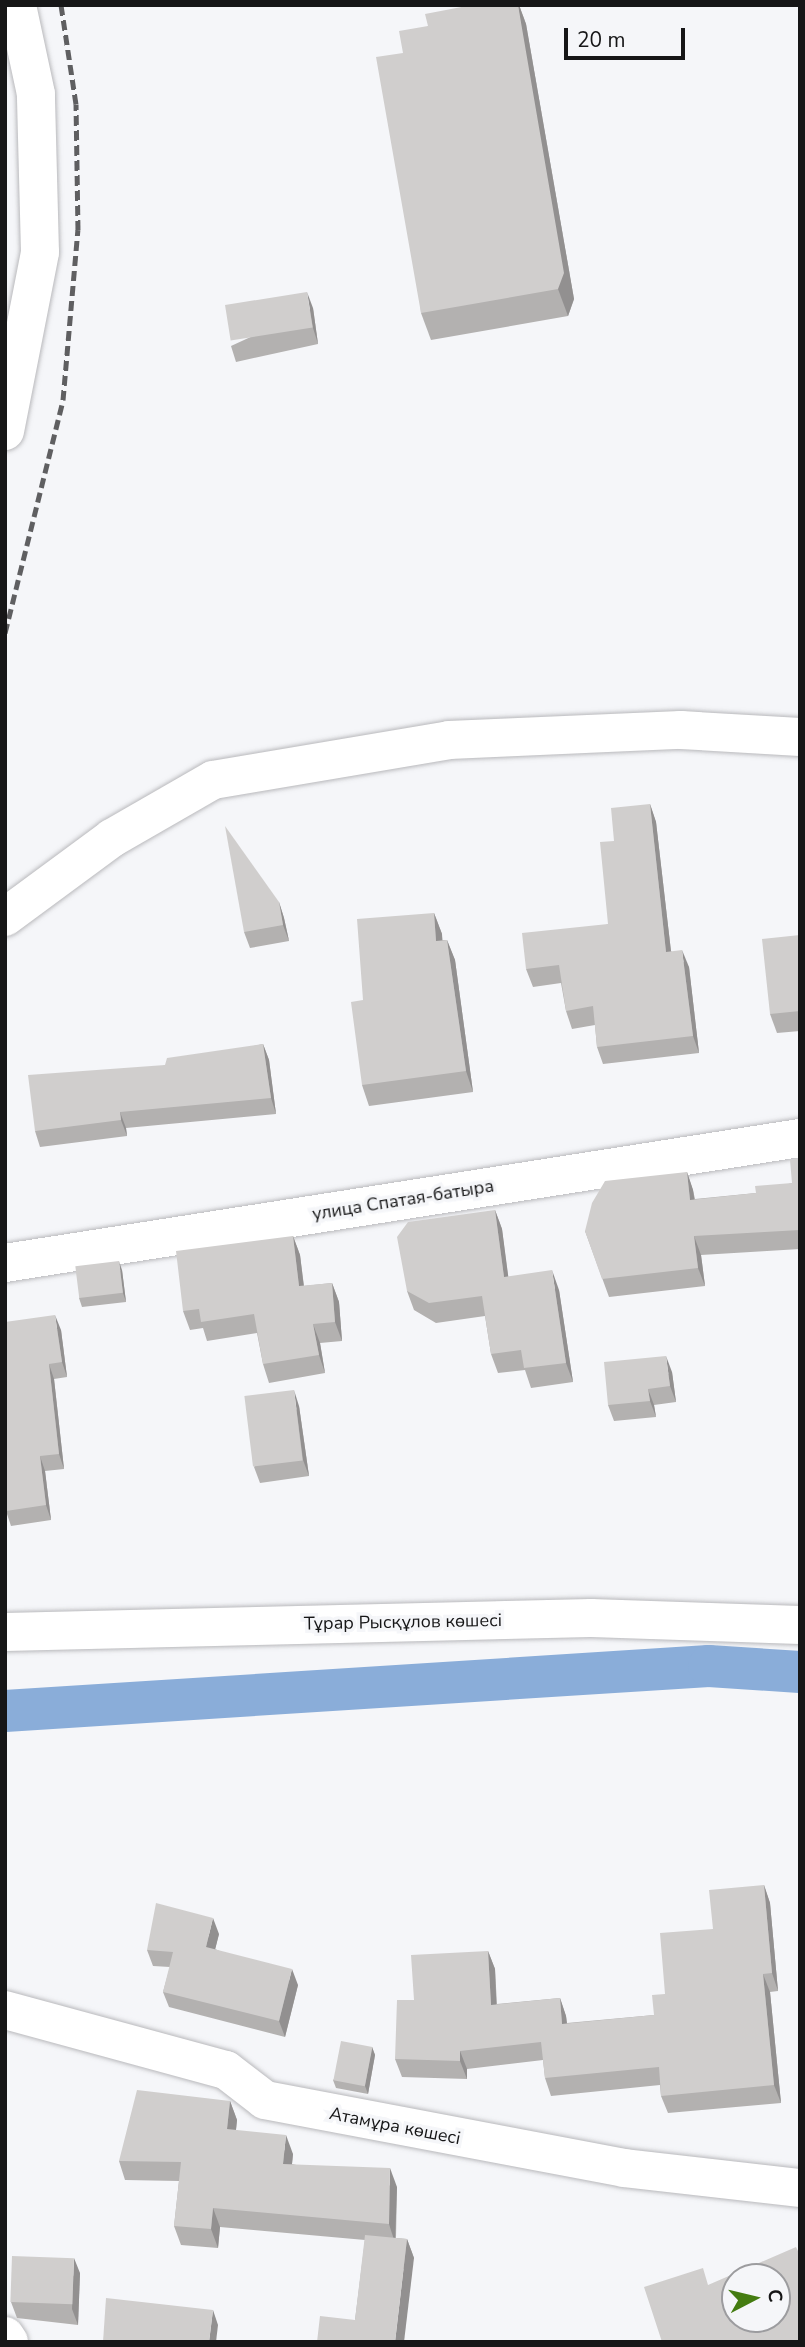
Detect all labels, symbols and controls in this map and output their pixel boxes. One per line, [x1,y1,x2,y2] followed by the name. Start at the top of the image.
[567,14,688,58] scale bar
[577,26,626,54] text: 20 m
[311,1175,495,1225] street label: улица Спатая-батыра
[304,1609,502,1635] street label: Тұрар Рысқұлов көшесі
[328,2103,462,2149] street label: Атамұра көшесі
[721,2263,791,2333] north arrow
[761,2288,789,2304] text: С

